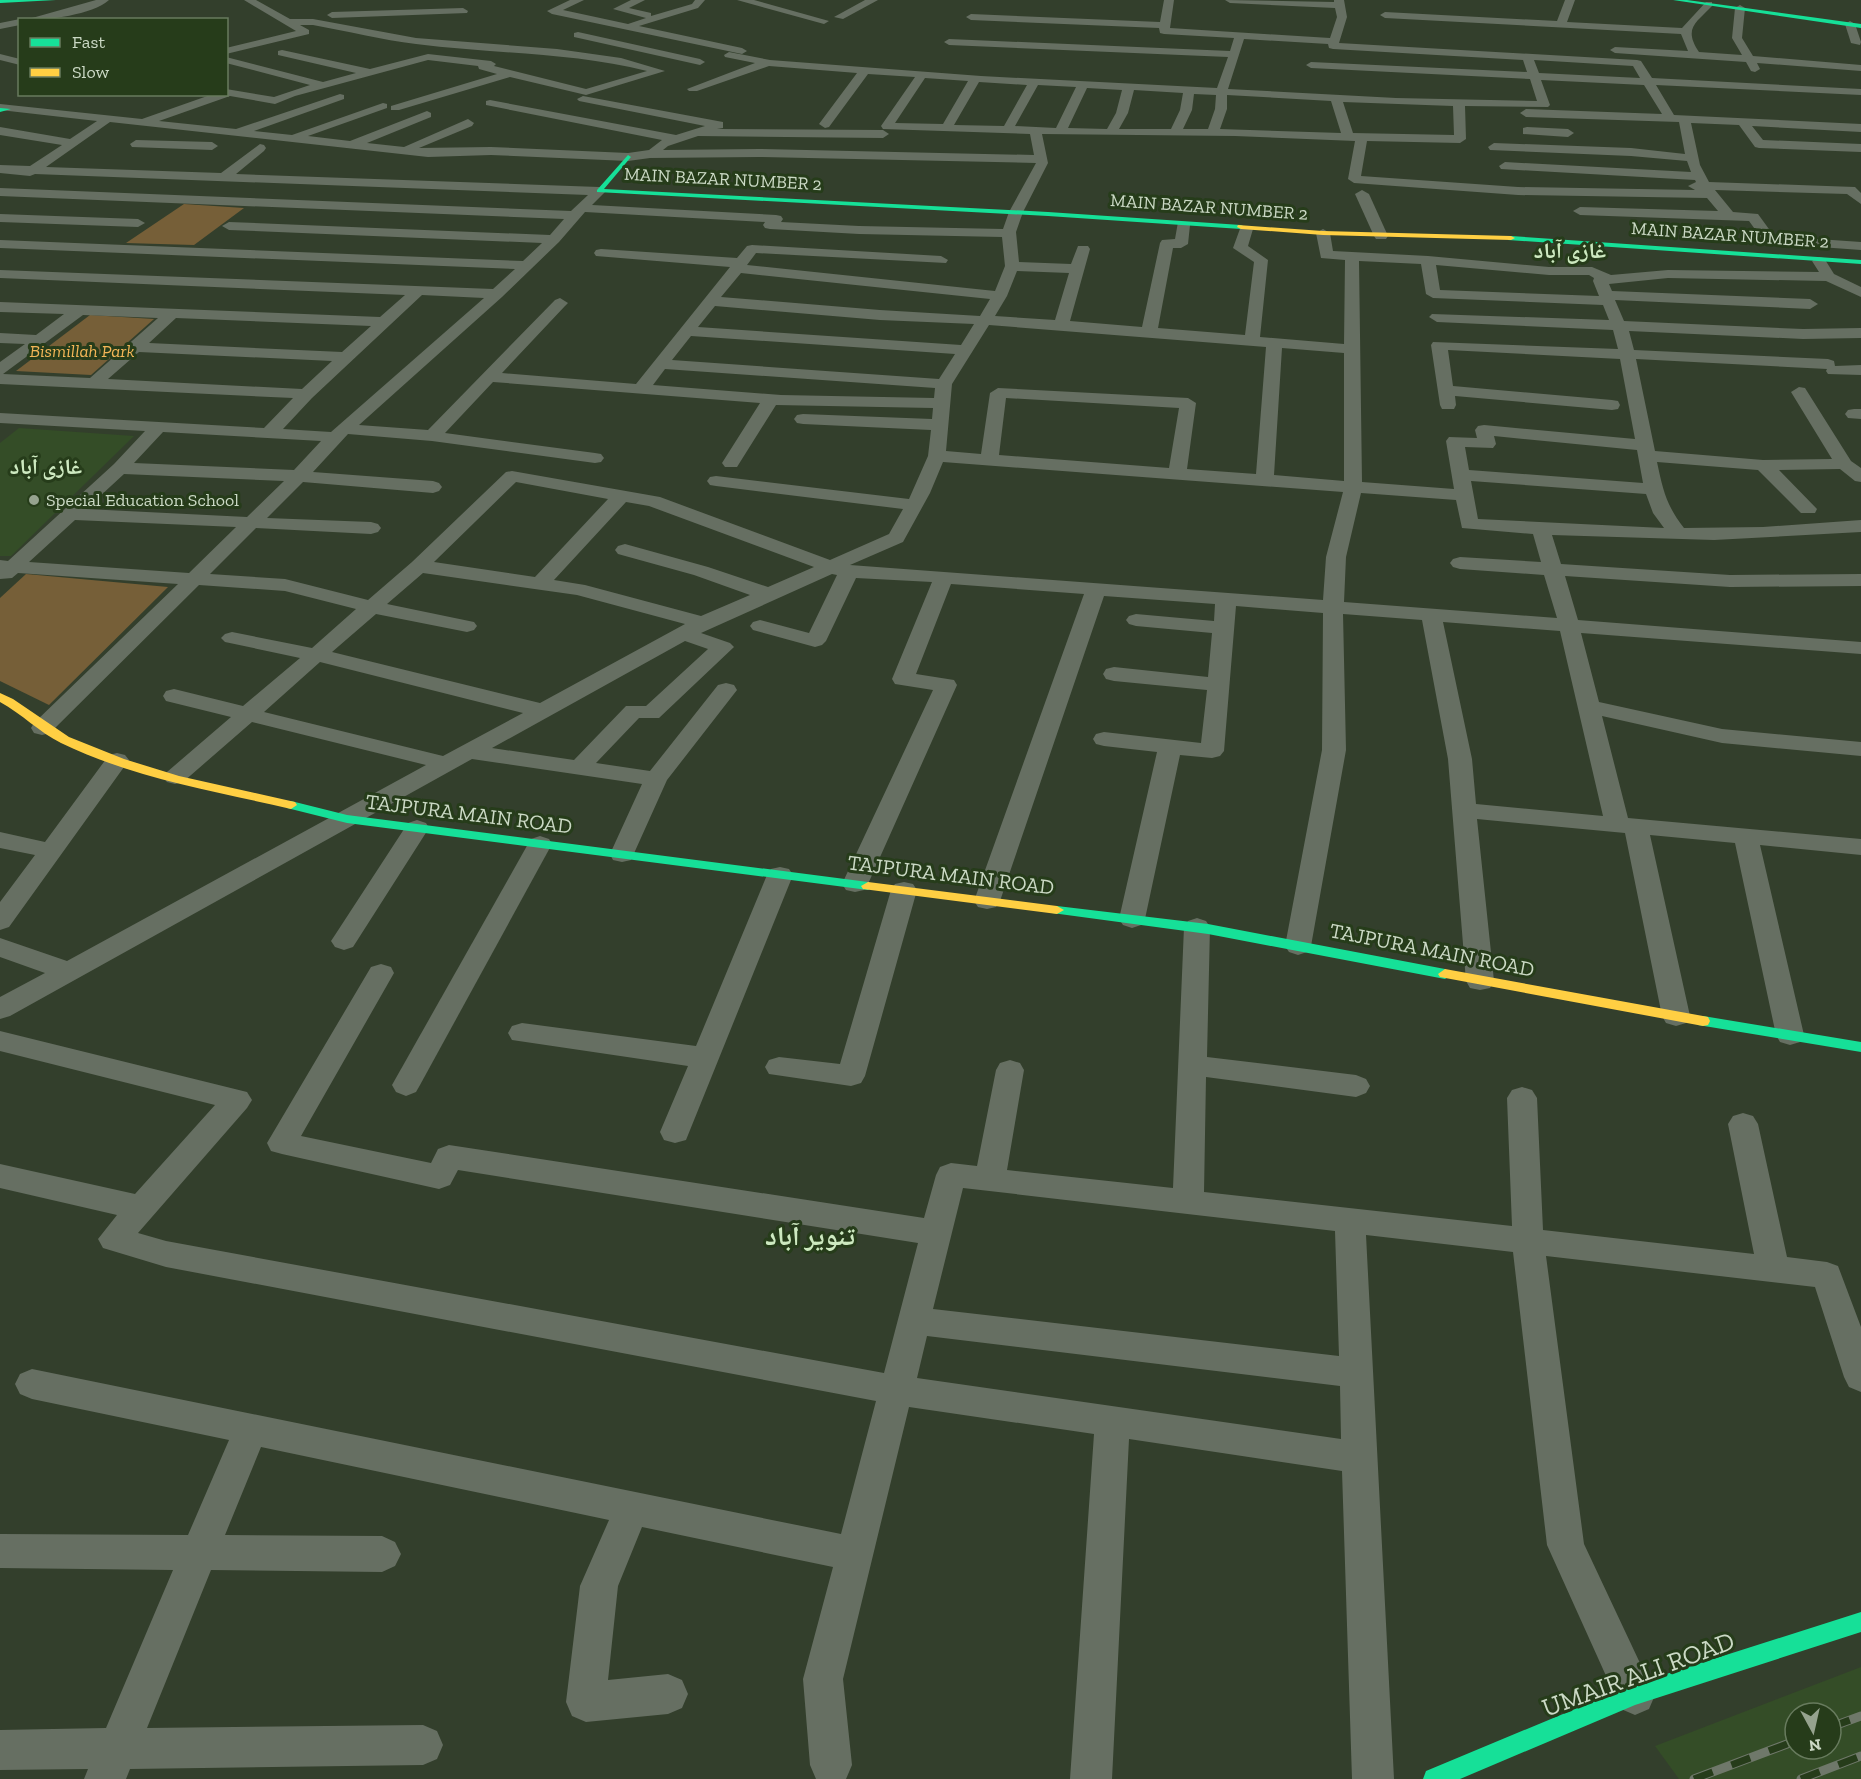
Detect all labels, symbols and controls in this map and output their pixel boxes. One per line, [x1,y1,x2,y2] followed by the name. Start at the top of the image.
[18,18,228,96] legend
[72,31,105,53] text: Fast
[72,61,109,83] text: Slow
[623,163,823,195] street label: MAIN BAZAR NUMBER 2
[1109,189,1309,225] street label: MAIN BAZAR NUMBER 2
[1630,217,1830,253] street label: MAIN BAZAR NUMBER 2
[1534,237,1606,264] district label: غازى آباد
[29,340,135,362] park label: Bismillah Park
[10,453,82,480] district label: غازى آباد
[46,489,239,511] place label: Special Education School
[27,493,41,507] marker: Special Education School
[364,788,574,839] street label: TAJPURA MAIN ROAD
[846,849,1056,900] street label: TAJPURA MAIN ROAD
[1328,917,1537,982] street label: TAJPURA MAIN ROAD
[765,1220,856,1252] district label: تنویر آباد
[1537,1624,1739,1724] street label: UMAIR ALI ROAD
[1783,1701,1843,1761] north arrow
[1808,1735,1822,1756] text: N

